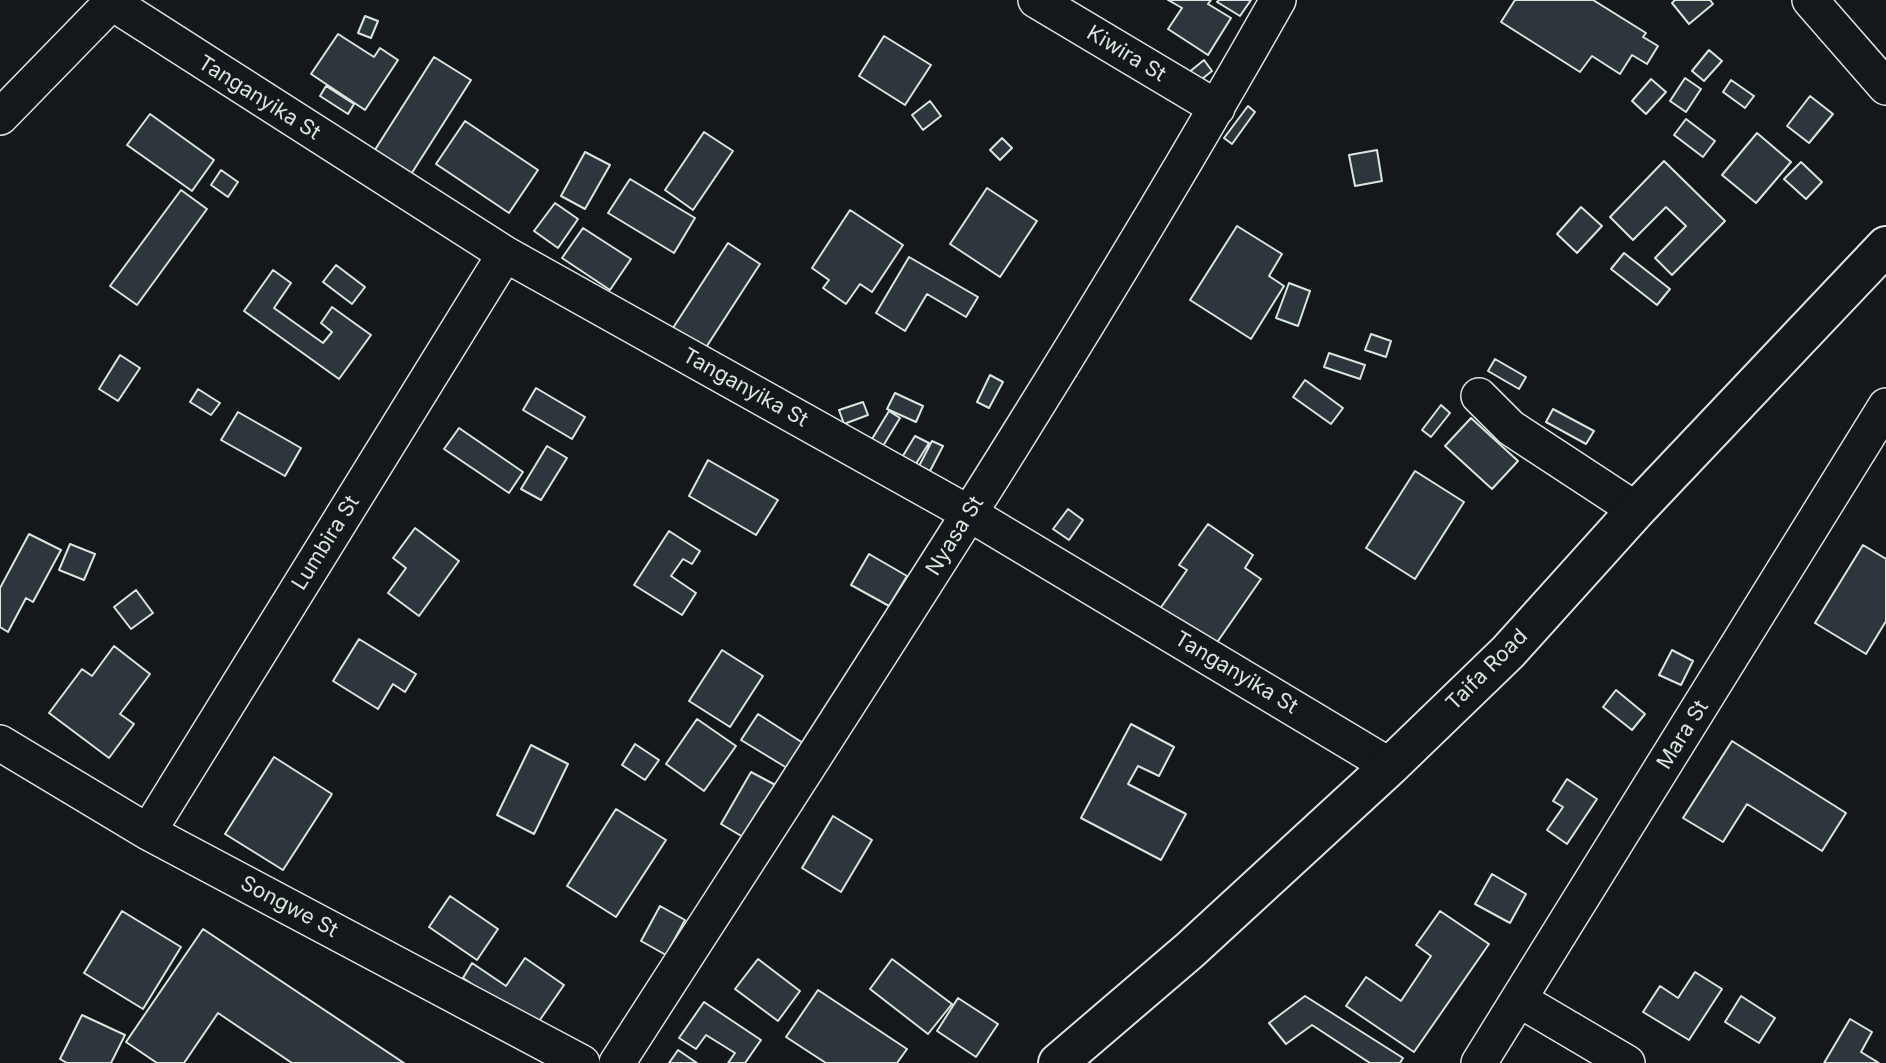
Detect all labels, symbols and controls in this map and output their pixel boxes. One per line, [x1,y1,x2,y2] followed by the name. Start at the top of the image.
[1082,21,1170,87] street label: Kiwira St
[193,50,325,146] street label: Tanganyika St
[678,343,812,433] street label: Tanganyika St
[287,491,365,595] street label: Lumbira St
[921,492,989,580] street label: Nyasa St
[1441,624,1533,716] street label: Taifa Road
[1170,626,1302,720] street label: Tanganyika St
[1652,696,1714,774] street label: Mara St
[236,871,342,943] street label: Songwe St

